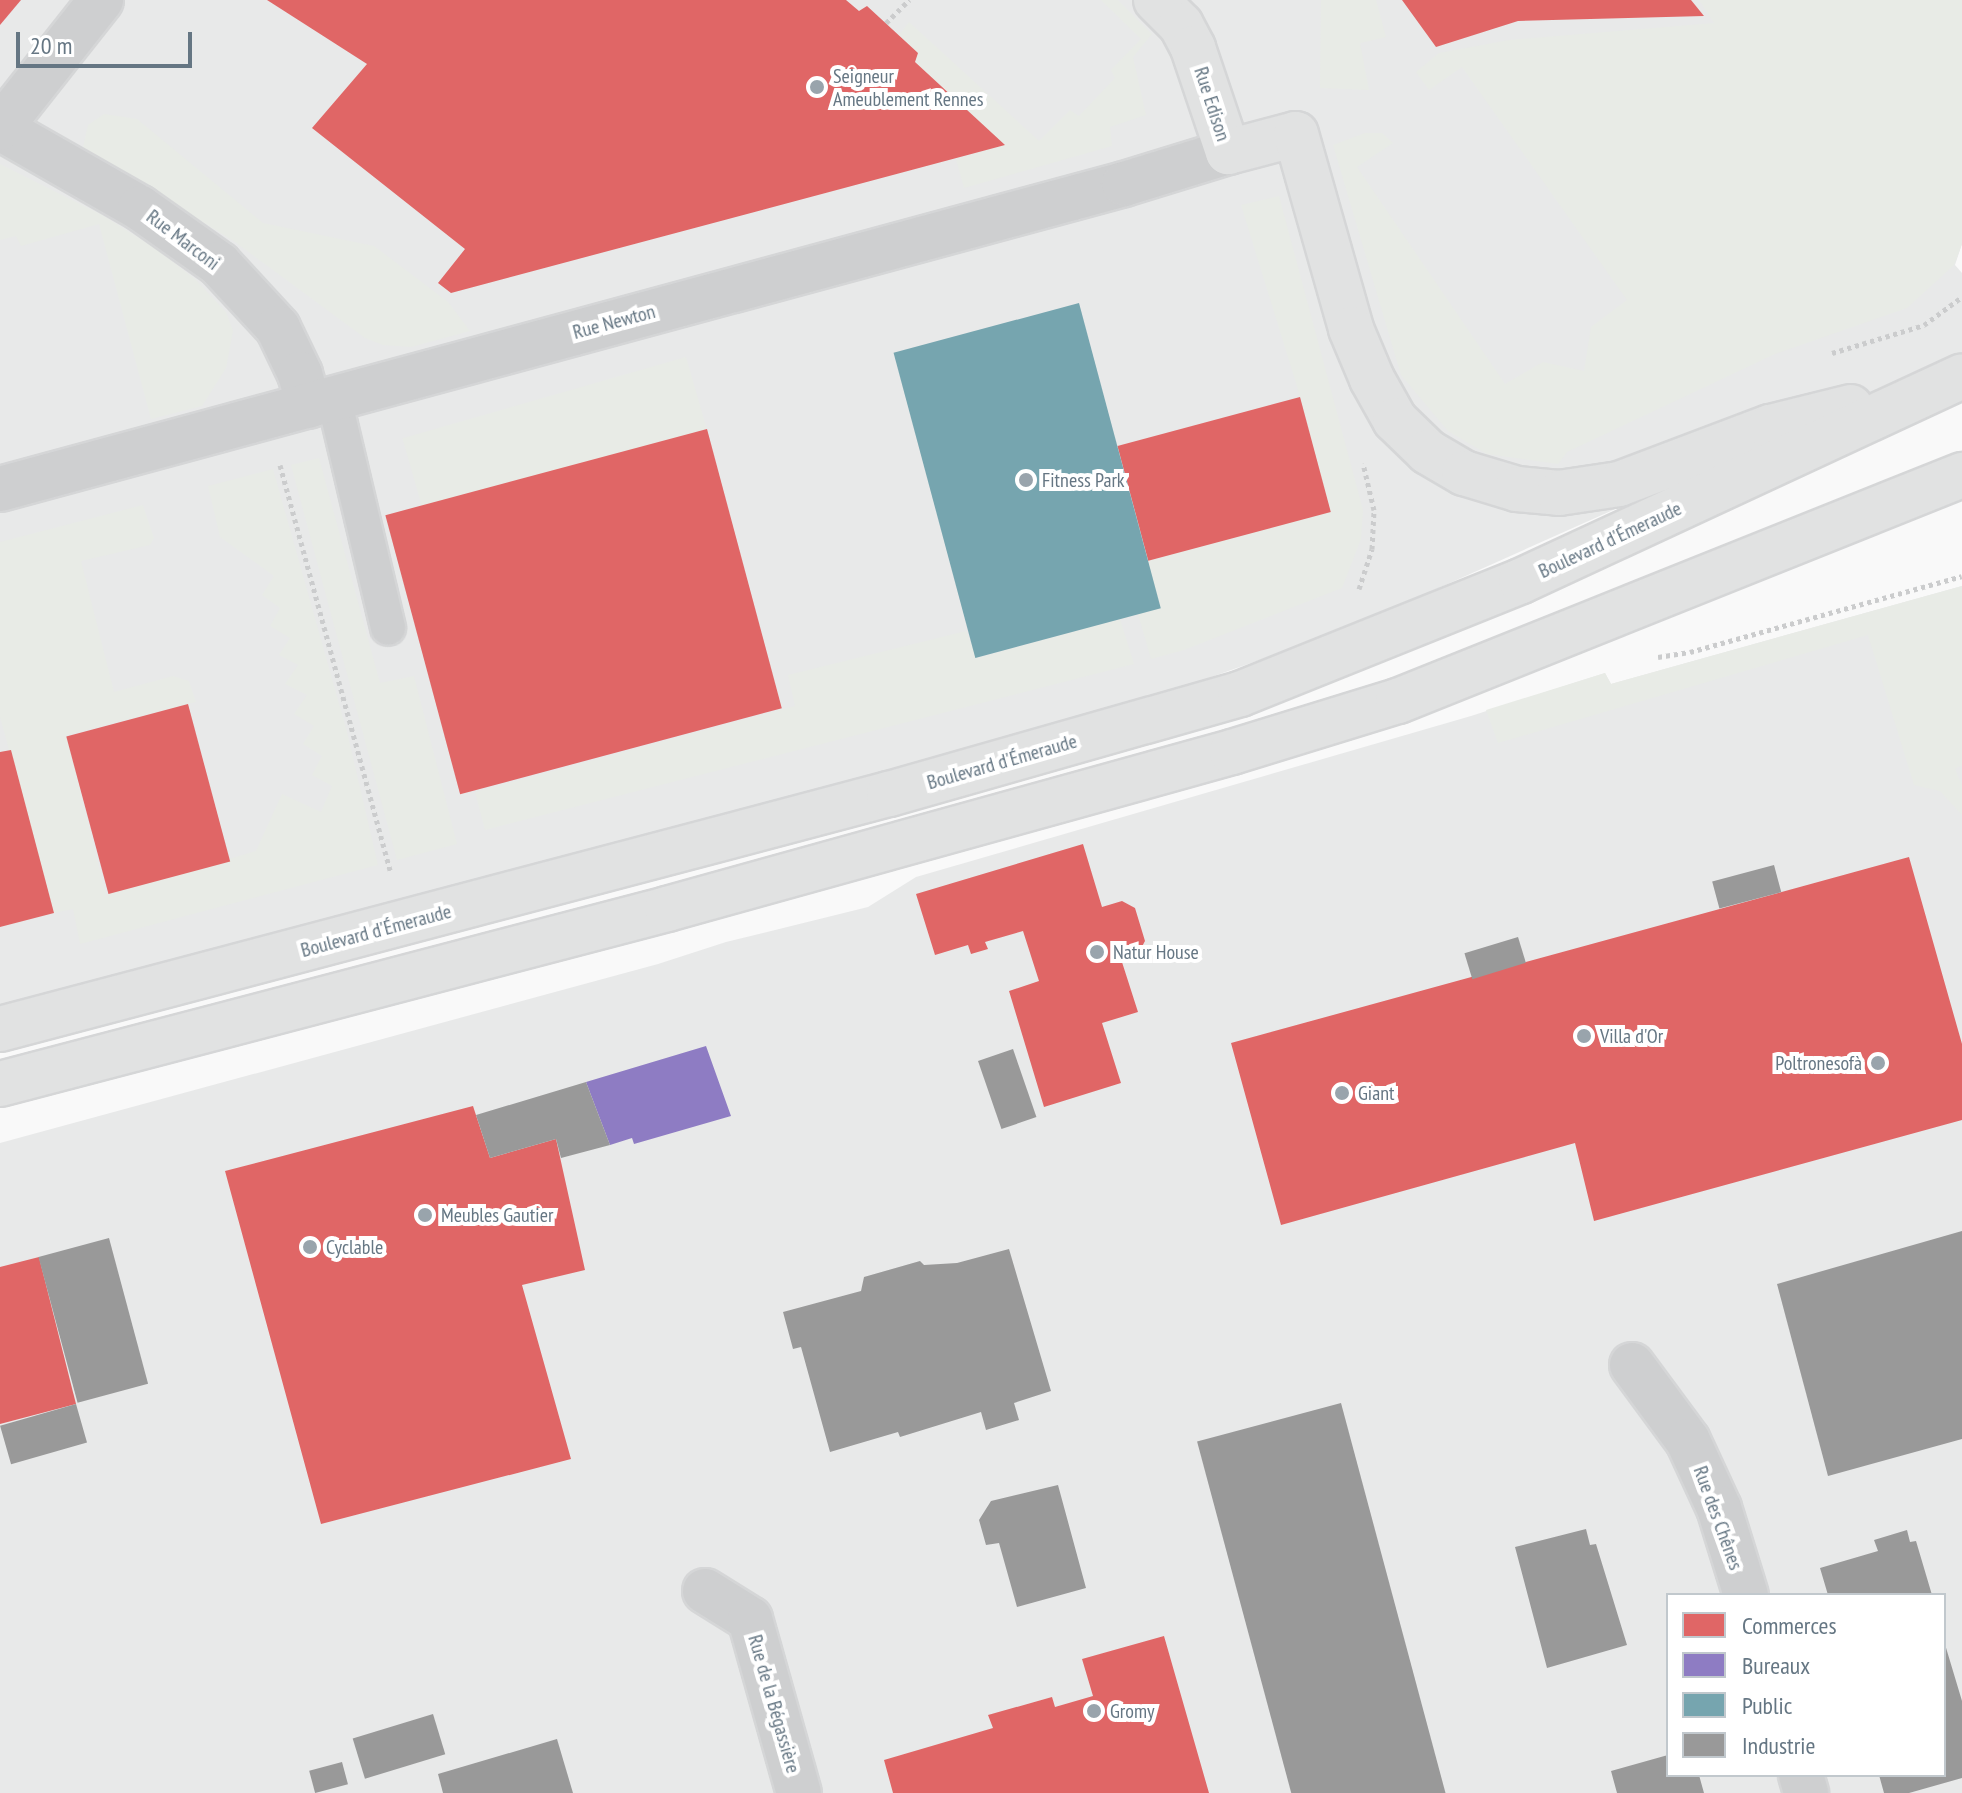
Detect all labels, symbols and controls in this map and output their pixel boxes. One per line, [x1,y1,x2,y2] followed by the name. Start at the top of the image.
[20,16,196,66] scale bar
[30,30,72,61] text: 20 m
[833,64,983,111] place label: Seigneur Ameublement Rennes
[1189,64,1235,144] street label: Rue Edison
[808,78,826,96] marker: Seigneur Ameublement Rennes
[142,205,224,275] street label: Rue Marconi
[570,300,658,344] street label: Rue Newton
[1042,468,1125,492] place label: Fitness Park
[1017,471,1035,489] marker: Fitness Park
[1535,496,1685,584] street label: Boulevard d'Émeraude
[924,729,1080,795] street label: Boulevard d'Émeraude
[298,899,454,963] street label: Boulevard d'Émeraude
[1113,940,1199,964] place label: Natur House
[1088,943,1106,961] marker: Natur House
[1600,1024,1663,1048] place label: Villa d'Or
[1575,1027,1593,1045] marker: Villa d'Or
[1775,1051,1862,1075] place label: Poltronesofà
[1869,1054,1887,1072] marker: Poltronesofà
[1358,1081,1394,1105] place label: Giant
[1333,1084,1351,1102] marker: Giant
[441,1203,553,1227] place label: Meubles Gautier
[416,1206,434,1224] marker: Meubles Gautier
[326,1235,383,1259] place label: Cyclable
[301,1238,319,1256] marker: Cyclable
[1688,1463,1748,1573] street label: Rue des Chênes
[1666,1593,1946,1777] legend
[1742,1610,1837,1641] text: Commerces
[743,1632,805,1776] street label: Rue de la Bégassière
[1742,1650,1810,1681] text: Bureaux
[1742,1690,1792,1721] text: Public
[1110,1699,1154,1723] place label: Gromy
[1085,1702,1103,1720] marker: Gromy
[1742,1730,1815,1761] text: Industrie

